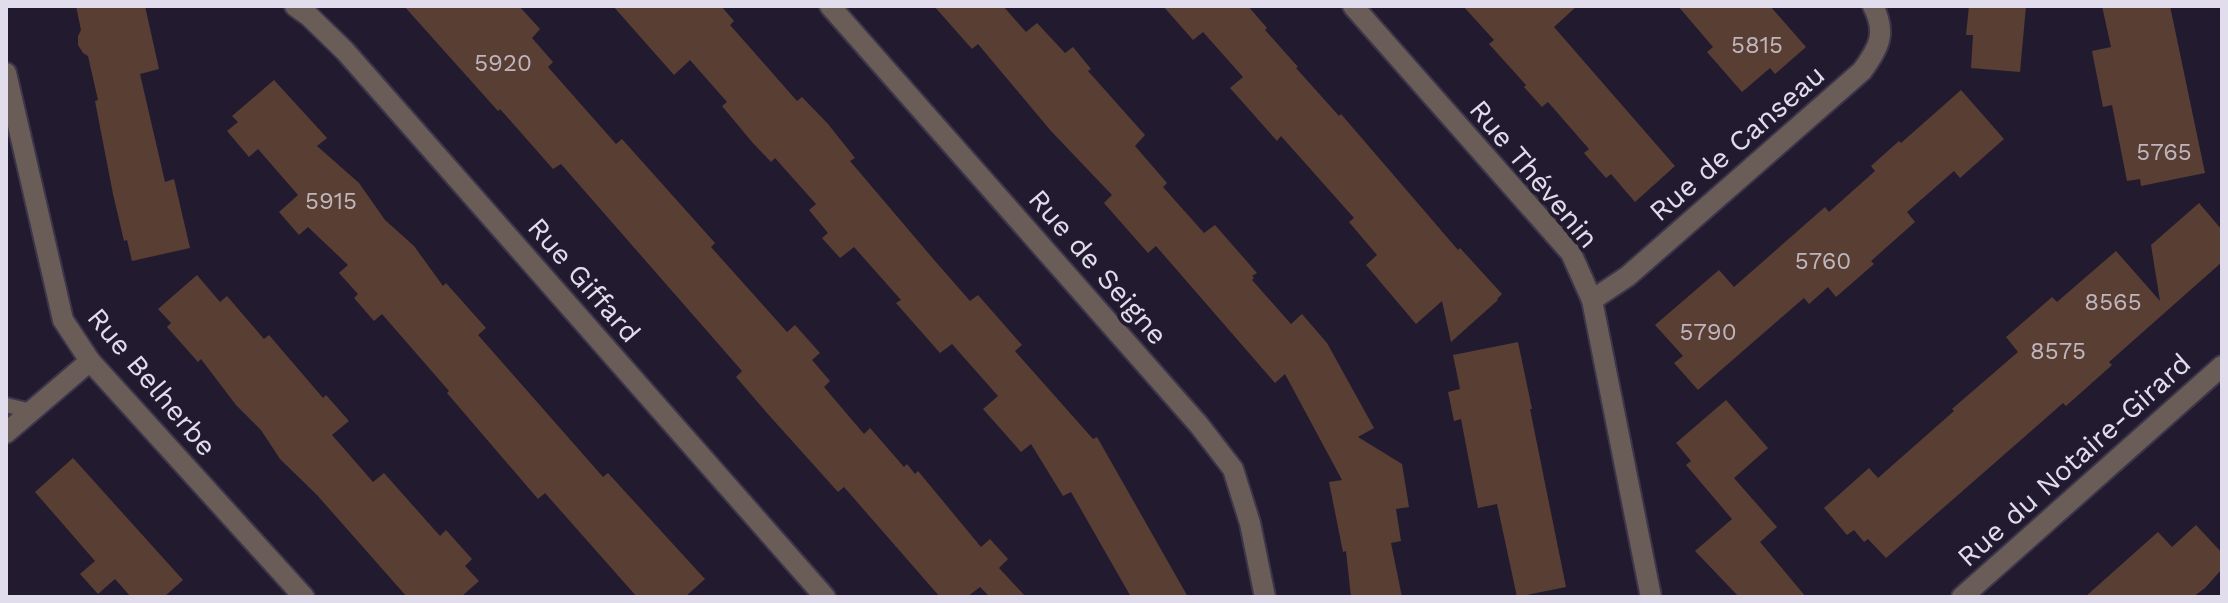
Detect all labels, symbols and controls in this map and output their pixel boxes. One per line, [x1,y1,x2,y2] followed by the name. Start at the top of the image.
[1731,31,1783,59] house number: 5815
[474,49,532,77] house number: 5920
[1643,58,1831,228] street label: Rue de Canseau
[1463,93,1605,255] street label: Rue Thévenin
[2136,138,2192,166] house number: 5765
[1022,183,1174,351] street label: Rue de Seigne
[305,187,357,215] house number: 5915
[521,211,647,349] street label: Rue Giffard
[1795,247,1851,275] house number: 5760
[2084,288,2142,316] house number: 8565
[81,301,223,463] street label: Rue Belherbe
[1679,318,1737,346] house number: 5790
[2030,337,2086,365] house number: 8575
[1951,347,2197,573] street label: Rue du Notaire-Girard

